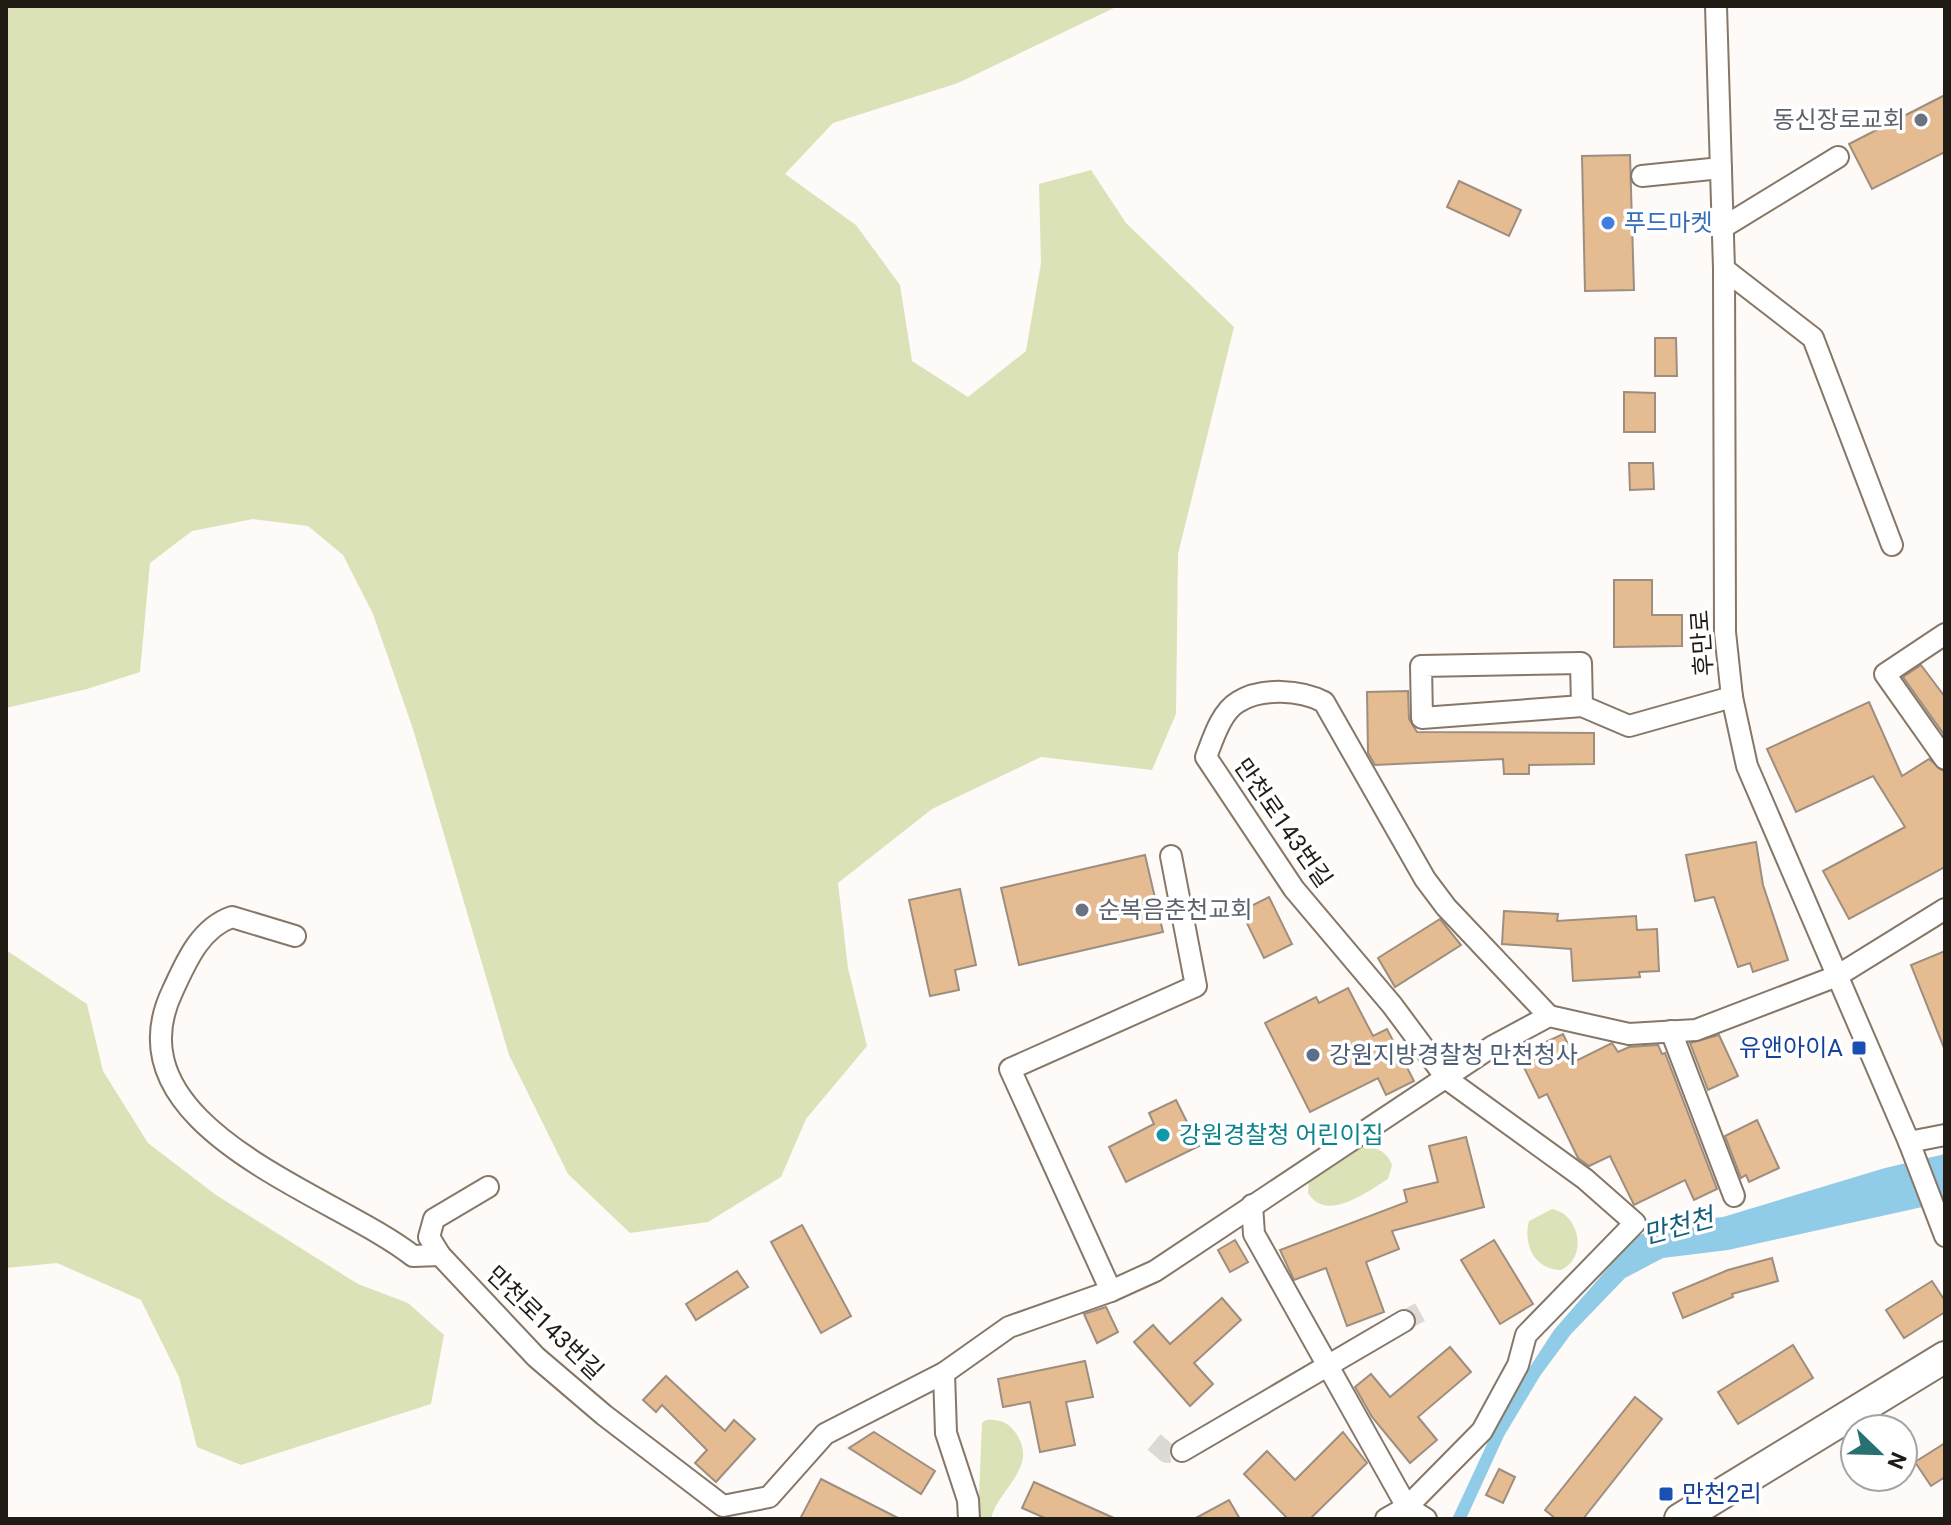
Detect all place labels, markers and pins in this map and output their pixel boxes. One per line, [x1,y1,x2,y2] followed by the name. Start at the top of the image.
[1773,106,1905,134] place label: 동신장로교회
[1912,111,1930,129] marker: 동신장로교회
[1624,209,1712,237] place label: 푸드마켓
[1599,214,1617,232] marker: 푸드마켓
[1098,896,1253,924] place label: 순복음춘천교회
[1073,901,1091,919] marker: 순복음춘천교회
[1739,1034,1843,1062] place label: 유앤아이A
[1850,1039,1868,1057] marker: 유앤아이A
[1329,1041,1578,1069] place label: 강원지방경찰청 만천청사
[1304,1046,1322,1064] marker: 강원지방경찰청 만천청사
[1179,1121,1384,1149] place label: 강원경찰청 어린이집
[1154,1126,1172,1144] marker: 강원경찰청 어린이집
[1682,1480,1762,1508] place label: 만천2리
[1657,1485,1675,1503] marker: 만천2리

